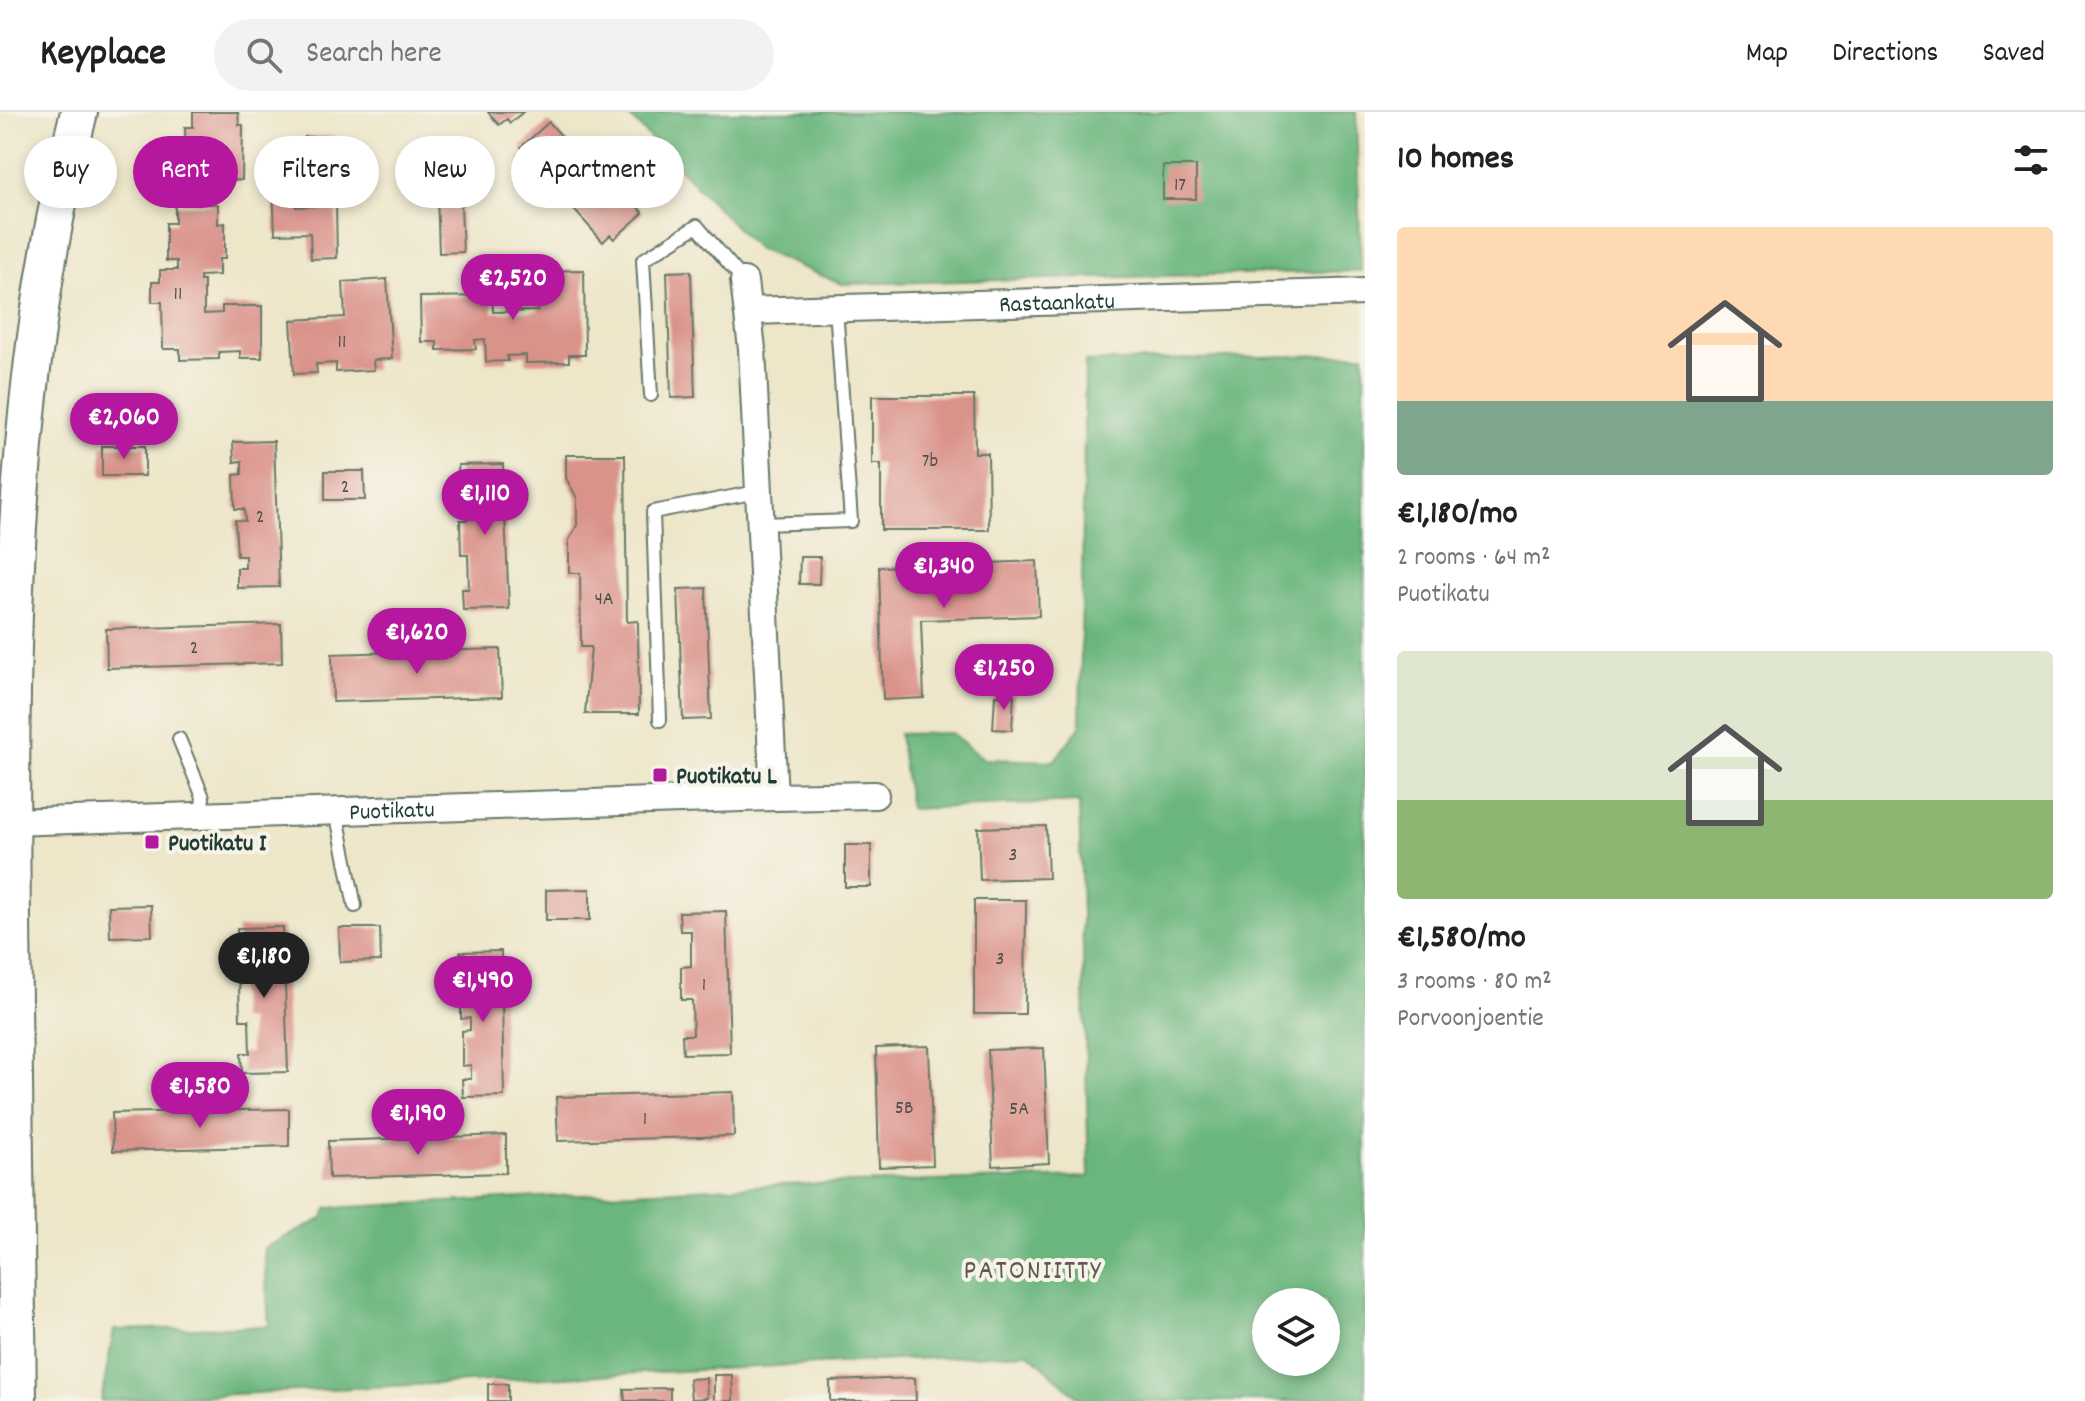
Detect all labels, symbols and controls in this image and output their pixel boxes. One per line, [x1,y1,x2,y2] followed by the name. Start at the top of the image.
[214,19,774,91] search box
[40,28,166,83] text: Keyplace
[242,33,286,77] icon: search
[306,34,442,77] text: Search here
[1746,35,1788,75] text: Map
[1832,35,1938,75] text: Directions
[1982,35,2045,75] text: Saved
[24,136,117,208] chip: Buy
[133,136,238,208] chip: Rent
[254,136,379,208] chip: Filters
[395,136,495,208] chip: New
[511,136,684,208] chip: Apartment
[1397,136,1514,185] text: 10 homes
[2009,138,2053,182] icon: filters
[1174,172,1186,200] house number: 17
[448,254,578,322] pin: €2,520
[479,261,547,298] text: €2,520
[1653,279,1797,423] icon: home
[174,281,182,309] house number: 11
[999,286,1115,323] street label: Rastaankatu
[338,329,346,357] house number: 11
[59,393,189,461] pin: €2,060
[88,400,160,437] text: €2,060
[922,448,938,476] house number: 7b
[420,469,550,537] pin: €1,110
[341,474,349,502] house number: 2
[460,476,510,513] text: €1,110
[1397,491,1518,540] text: €1,180/mo
[256,504,264,532] house number: 2
[1397,540,1551,577] text: 2 rooms · 64 m²
[879,542,1009,610] pin: €1,340
[913,549,975,586] text: €1,340
[1397,577,1490,614] text: Puotikatu
[594,586,614,614] house number: 4A
[352,608,482,676] pin: €1,620
[385,615,449,652] text: €1,620
[190,635,198,663] house number: 2
[939,644,1069,712] pin: €1,250
[973,651,1035,688] text: €1,250
[1653,703,1797,847] icon: home
[676,761,777,795] place label: Puotikatu L
[651,766,669,784] marker: Puotikatu L
[349,794,435,831] street label: Puotikatu
[168,828,267,862] place label: Puotikatu I
[143,833,161,851] marker: Puotikatu I
[1009,842,1017,870] house number: 3
[1397,915,1526,964] text: €1,580/mo
[199,932,329,1000] pin: €1,180
[236,939,292,976] text: €1,180
[996,946,1004,974] house number: 3
[418,956,548,1024] pin: €1,490
[452,963,514,1000] text: €1,490
[1397,964,1552,1001] text: 3 rooms · 80 m²
[702,972,706,1000] house number: 1
[1397,1001,1544,1038] text: Porvoonjoentie
[135,1062,265,1130] pin: €1,580
[169,1069,231,1106] text: €1,580
[353,1089,483,1157] pin: €1,190
[895,1095,913,1123] house number: 5B
[390,1096,446,1133] text: €1,190
[1009,1096,1029,1124] house number: 5A
[643,1106,647,1134] house number: 1
[963,1253,1103,1293] district label: PATONIITTY
[1252,1288,1340,1376] map controls
[1252,1288,1340,1376] button: layers

